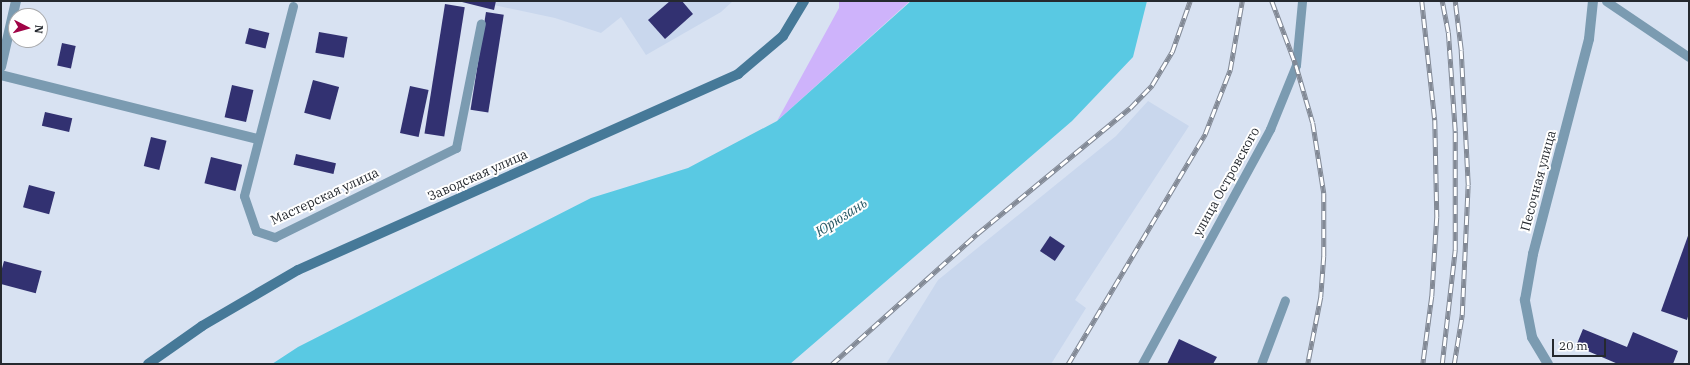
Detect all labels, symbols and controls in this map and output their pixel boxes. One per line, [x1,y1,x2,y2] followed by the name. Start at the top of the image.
[8,8,48,48] north arrow
[32,24,46,34] text: N
[1191,125,1263,239] street label: улица Островского
[1518,129,1560,233] street label: Песочная улица
[426,147,530,205] street label: Заводская улица
[269,165,381,229] street label: Мастерская улица
[812,194,870,240] water label: Юрюзань
[1554,331,1608,357] scale bar
[1559,338,1588,353] text: 20 m

